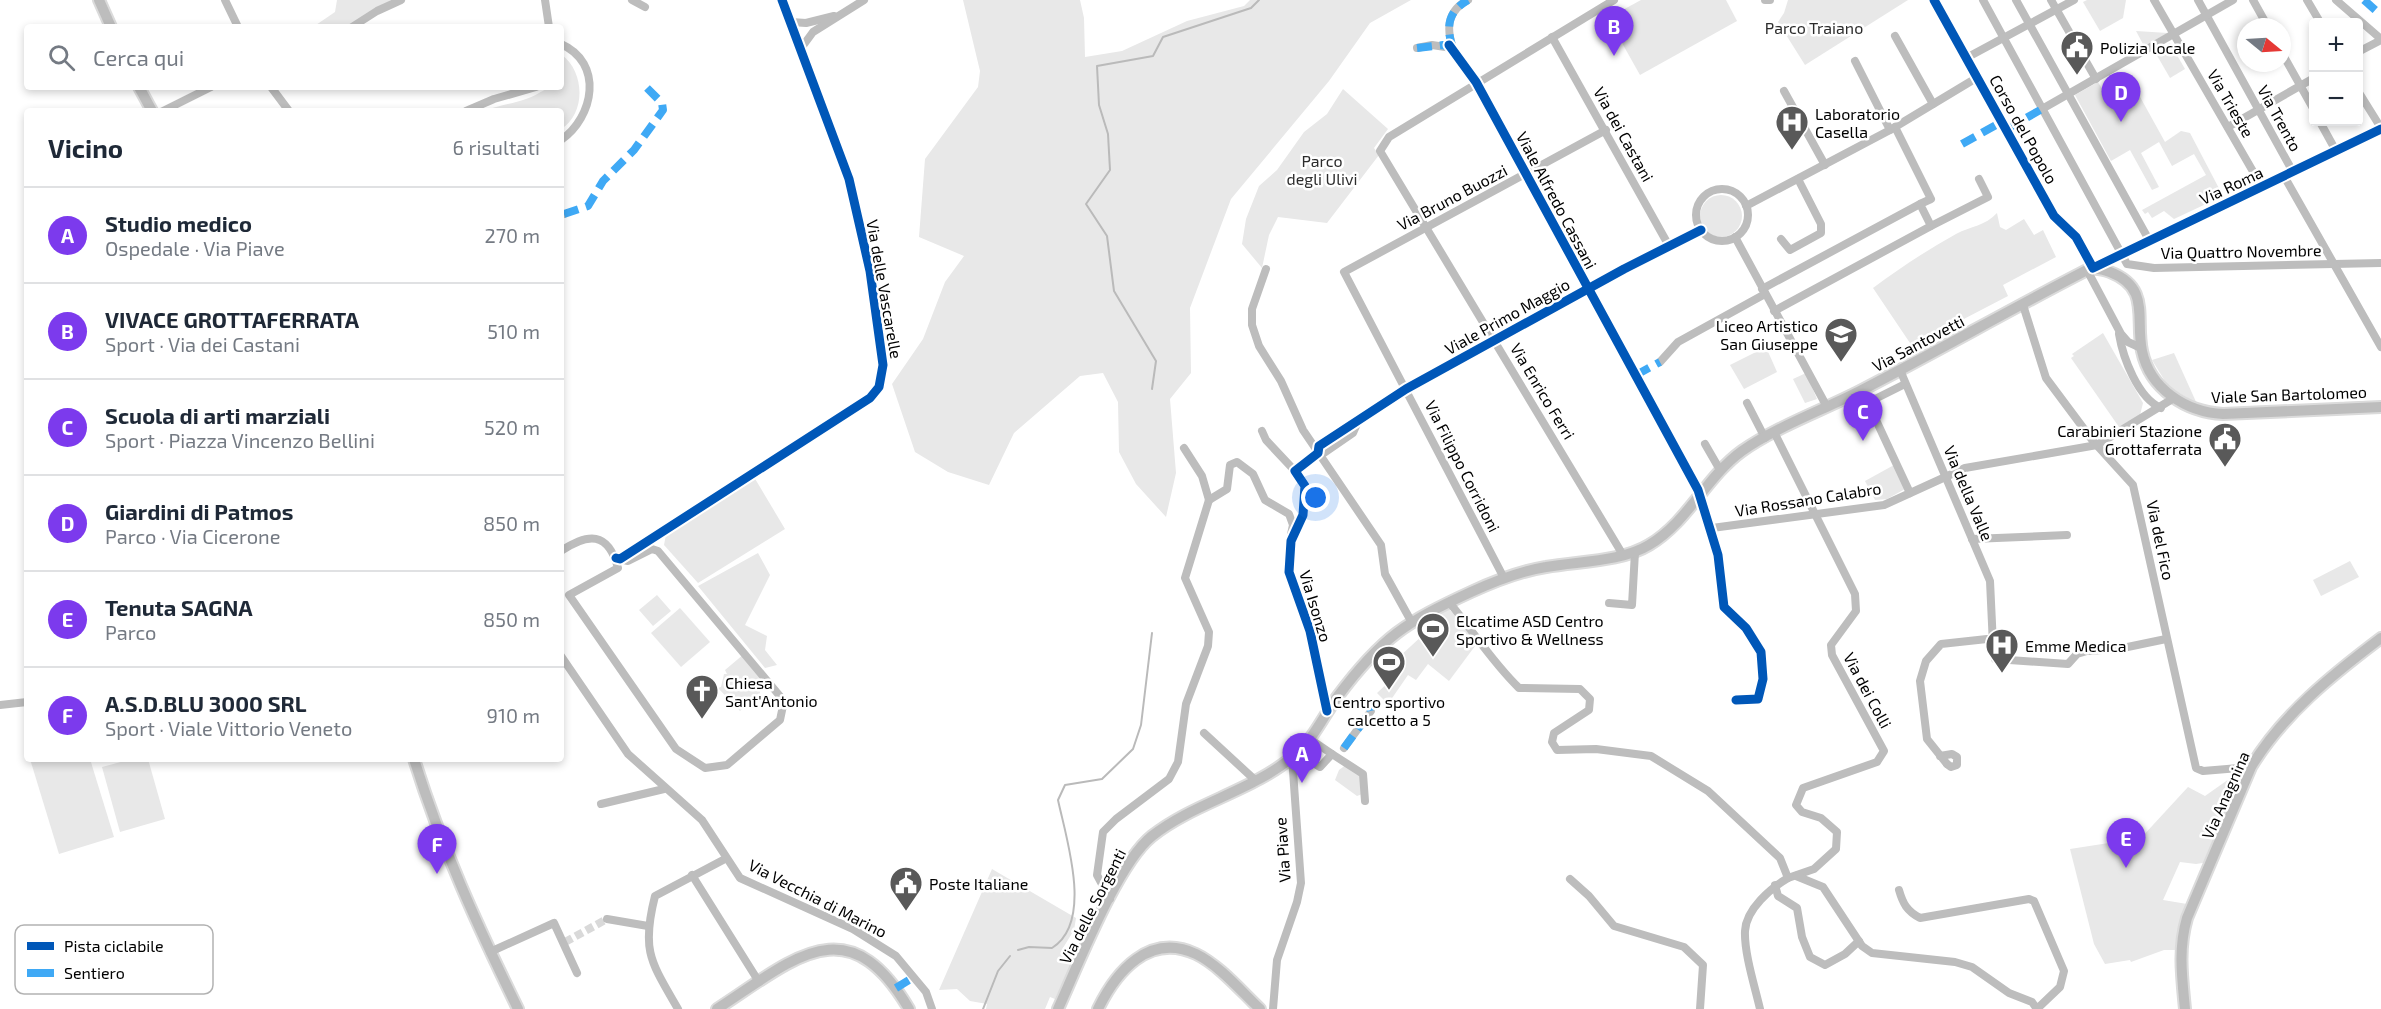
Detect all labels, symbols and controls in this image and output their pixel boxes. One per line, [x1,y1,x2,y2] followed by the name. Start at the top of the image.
[1594,7,1634,56] pin: B
[1765,18,1863,37] park label: Parco Traiano
[2237,18,2291,72] north arrow
[2309,18,2363,126] map controls
[2309,18,2363,72] button: +
[24,24,564,90] search box
[2059,29,2095,76] public building icon: Polizia locale
[2100,38,2195,57] place label: Polizia locale
[45,41,78,74] icon: search
[93,44,184,70] text: Cerca qui
[2204,66,2258,140] street label: Via Trieste
[1986,71,2062,187] street label: Corso del Popolo
[2102,72,2140,122] pin: D
[2309,72,2363,126] button: −
[2254,82,2306,154] street label: Via Trento
[1590,83,1658,185] street label: Via dei Castani
[1774,104,1810,151] hospital icon: Laboratorio Casella
[1815,104,1900,141] place label: Laboratorio Casella
[1513,128,1601,272] street label: Viale Alfredo Cassani
[48,132,123,163] text: Vicino
[453,135,540,159] text: 6 risultati
[1287,151,1357,188] park label: Parco degli Ulivi
[1394,160,1510,234] street label: Via Bruno Buozzi
[2196,162,2266,208] street label: Via Roma
[105,210,252,236] text: Studio medico
[863,218,907,360] street label: Via delle Vascarelle
[61,223,74,247] text: A
[484,223,540,247] text: 270 m
[105,236,285,260] text: Ospedale · Via Piave
[2160,240,2322,263] street label: Via Quattro Novembre
[1441,274,1573,358] street label: Viale Primo Maggio
[105,306,359,332] text: VIVACE GROTTAFERRATA
[1869,311,1967,375] street label: Via Santovetti
[1716,316,1818,353] place label: Liceo Artistico San Giuseppe
[1823,316,1859,363] school or university icon: Liceo Artistico San Giuseppe
[61,319,74,343] text: B
[487,319,540,343] text: 510 m
[105,332,300,356] text: Sport · Via dei Castani
[1507,339,1579,443] street label: Via Enrico Ferri
[2211,382,2367,406] street label: Viale San Bartolomeo
[1844,392,1882,441] pin: C
[1422,397,1504,535] street label: Via Filippo Corridoni
[105,402,330,428] text: Scuola di arti marziali
[62,415,73,439] text: C
[484,415,540,439] text: 520 m
[2057,421,2202,458] place label: Carabinieri Stazione Grottaferrata
[2207,421,2243,468] public building icon: Carabinieri Stazione Grottaferrata
[105,428,375,452] text: Sport · Piazza Vincenzo Bellini
[1940,443,1998,543] street label: Via della Valle
[1734,478,1882,520] street label: Via Rossano Calabro
[1301,483,1330,512] your location
[105,498,293,524] text: Giardini di Patmos
[2143,498,2179,582] street label: Via del Fico
[61,511,74,535] text: D
[483,511,540,535] text: 850 m
[105,524,280,548] text: Parco · Via Cicerone
[1296,568,1336,644] street label: Via Isonzo
[105,594,253,620] text: Tenuta SAGNA
[62,607,73,631] text: E
[483,607,540,631] text: 850 m
[1415,611,1451,658] sports icon: Elcatime ASD Centro Sportivo & Wellness
[1456,611,1604,648] place label: Elcatime ASD Centro Sportivo & Wellness
[105,620,156,644] text: Parco
[1984,627,2020,674] hospital icon: Emme Medica
[2025,636,2127,655] place label: Emme Medica
[1371,644,1407,691] sports icon: Centro sportivo calcetto a 5
[1840,649,1896,731] street label: Via dei Colli
[684,673,720,720] church icon: Chiesa Sant'Antonio
[725,673,818,710] place label: Chiesa Sant'Antonio
[105,690,307,716] text: A.S.D.BLU 3000 SRL
[1333,692,1445,729] place label: Centro sportivo calcetto a 5
[62,703,73,727] text: F
[487,703,540,727] text: 910 m
[105,716,352,740] text: Sport · Viale Vittorio Veneto
[1282,734,1322,783] pin: A
[2197,748,2253,842] street label: Via Anagnina
[1270,817,1294,883] street label: Via Piave
[2106,818,2146,868] pin: E
[418,824,456,874] pin: F
[1055,845,1129,967] street label: Via delle Sorgenti
[746,855,890,941] street label: Via Vecchia di Marino
[888,865,924,912] public building icon: Poste Italiane
[929,874,1028,893] place label: Poste Italiane
[15,925,213,994] legend
[64,936,164,955] text: Pista ciclabile
[64,963,125,982] text: Sentiero

